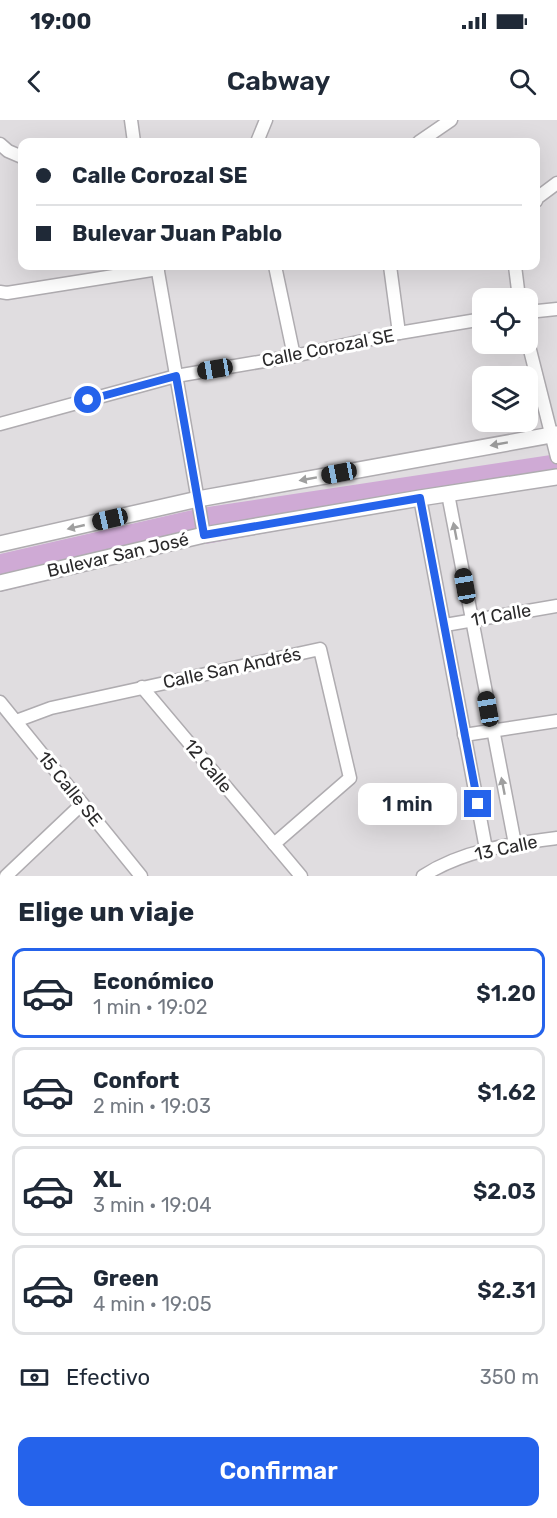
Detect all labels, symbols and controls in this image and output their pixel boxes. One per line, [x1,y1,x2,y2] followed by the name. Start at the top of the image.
[30,8,91,35] text: 19:00
[18,65,51,98] icon: back
[227,65,330,97] text: Cabway
[506,65,539,98] icon: search
[72,162,248,189] text: Calle Corozal SE
[72,220,282,247] text: Bulevar Juan Pablo
[472,288,538,432] map controls
[472,288,538,354] button: locate
[260,324,396,372] street label: Calle Corozal SE
[196,357,234,381] car
[472,366,538,432] button: layers
[74,386,101,413] route start
[490,440,509,449] one-way arrow
[320,461,358,485] car
[298,475,317,484] one-way arrow
[90,506,130,532] car
[450,522,459,541] one-way arrow
[66,523,85,532] one-way arrow
[45,528,191,582] street label: Bulevar San José
[453,567,477,605] car
[469,599,533,631] street label: 11 Calle
[161,643,303,693] street label: Calle San Andrés
[476,690,500,728] car
[179,735,237,797] street label: 12 Calle
[33,747,107,831] street label: 15 Calle SE
[498,777,507,796] one-way arrow
[358,783,457,825] callout: 1 min
[464,790,491,817] route end
[382,792,433,816] text: 1 min
[473,831,539,865] street label: 13 Calle
[18,896,194,928] text: Elige un viaje
[21,966,75,1020] icon: car
[93,968,214,995] text: Económico
[476,980,536,1007] text: $1.20
[93,995,208,1019] text: 1 min · 19:02
[21,1065,75,1119] icon: car
[93,1067,179,1094] text: Confort
[477,1079,536,1106] text: $1.62
[93,1094,211,1118] text: 2 min · 19:03
[21,1164,75,1218] icon: car
[93,1166,121,1193] text: XL
[473,1178,536,1205] text: $2.03
[93,1193,212,1217] text: 3 min · 19:04
[21,1263,75,1317] icon: car
[93,1265,159,1292] text: Green
[477,1277,536,1304] text: $2.31
[93,1292,212,1316] text: 4 min · 19:05
[18,1361,51,1394] icon: cash
[66,1364,150,1391] text: Efectivo
[480,1365,539,1389] text: 350 m
[18,1437,539,1506] button: Confirmar

